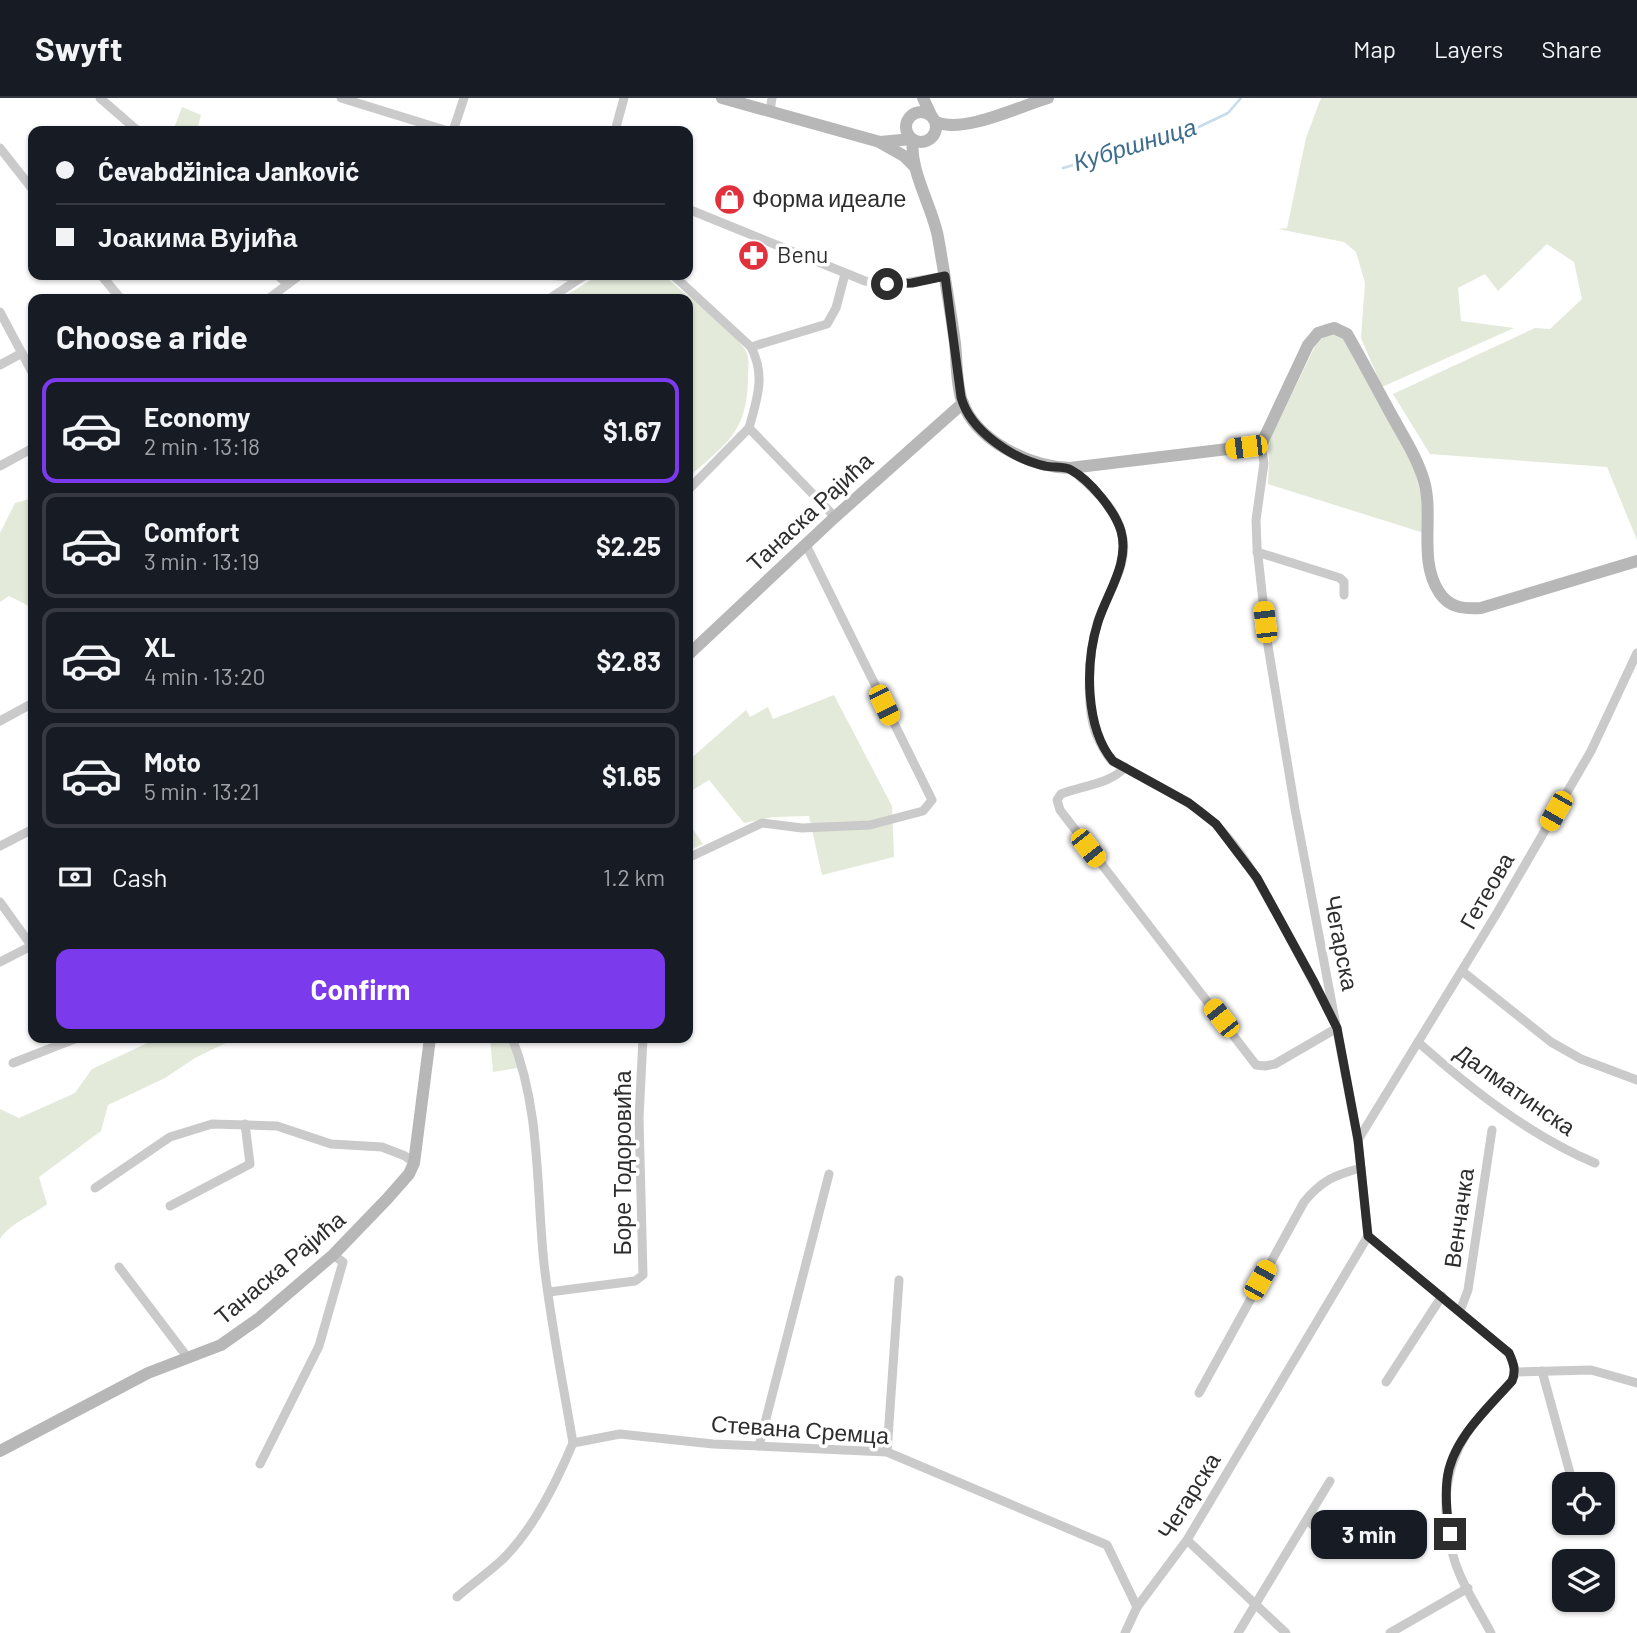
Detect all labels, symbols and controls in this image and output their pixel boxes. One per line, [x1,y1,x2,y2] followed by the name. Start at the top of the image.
[35,28,122,68] text: Swyft
[1353,34,1396,63] text: Map
[1434,34,1503,63] text: Layers
[1541,34,1602,63] text: Share
[1070,111,1200,176] water label: Кубршница
[98,155,359,186] text: Ćevabdžinica Janković
[712,182,746,216] shop icon: Форма идеале
[752,184,906,212] place label: Форма идеале
[98,221,297,252] text: Јоакима Вујића
[737,238,771,272] pharmacy icon: Benu
[777,240,828,268] place label: Benu
[871,268,903,300] route start
[56,317,248,355] text: Choose a ride
[60,399,123,462] icon: car
[144,401,250,432] text: Economy
[603,415,661,446] text: $1.67
[144,432,260,460] text: 2 min · 13:18
[1224,434,1269,460] car
[741,446,878,577] street label: Танаска Рајића
[60,514,123,577] icon: car
[144,516,240,547] text: Comfort
[596,530,661,561] text: $2.25
[144,547,259,575] text: 3 min · 13:19
[1253,600,1278,644] car
[60,629,123,692] icon: car
[144,631,175,662] text: XL
[596,645,661,676] text: $2.83
[144,662,266,690] text: 4 min · 13:20
[866,682,903,728] car
[60,744,123,807] icon: car
[144,746,201,777] text: Moto
[602,760,661,791] text: $1.65
[144,777,259,805] text: 5 min · 13:21
[1537,788,1576,834] car
[1067,825,1110,871] car
[1453,847,1519,934] street label: Гетеова
[56,858,94,896] icon: cash
[112,861,167,892] text: Cash
[603,863,665,891] text: 1.2 km
[1319,893,1365,993] street label: Чегарска
[56,949,665,1029] button: Confirm
[1200,995,1243,1041] car
[1450,1037,1581,1141] street label: Далматинска
[608,1070,636,1256] street label: Боре Тодоровића
[1437,1166,1479,1270] street label: Венчачка
[208,1204,350,1330] street label: Танаска Рајића
[1241,1257,1280,1303] car
[710,1409,890,1449] street label: Стевана Сремца
[1151,1447,1226,1544] street label: Чегарска
[1552,1472,1615,1612] map controls
[1552,1472,1615,1535] button: locate
[1310,1510,1426,1558] callout: 3 min
[1434,1518,1466,1550] route end
[1342,1520,1396,1548] text: 3 min
[1552,1549,1615,1612] button: layers

